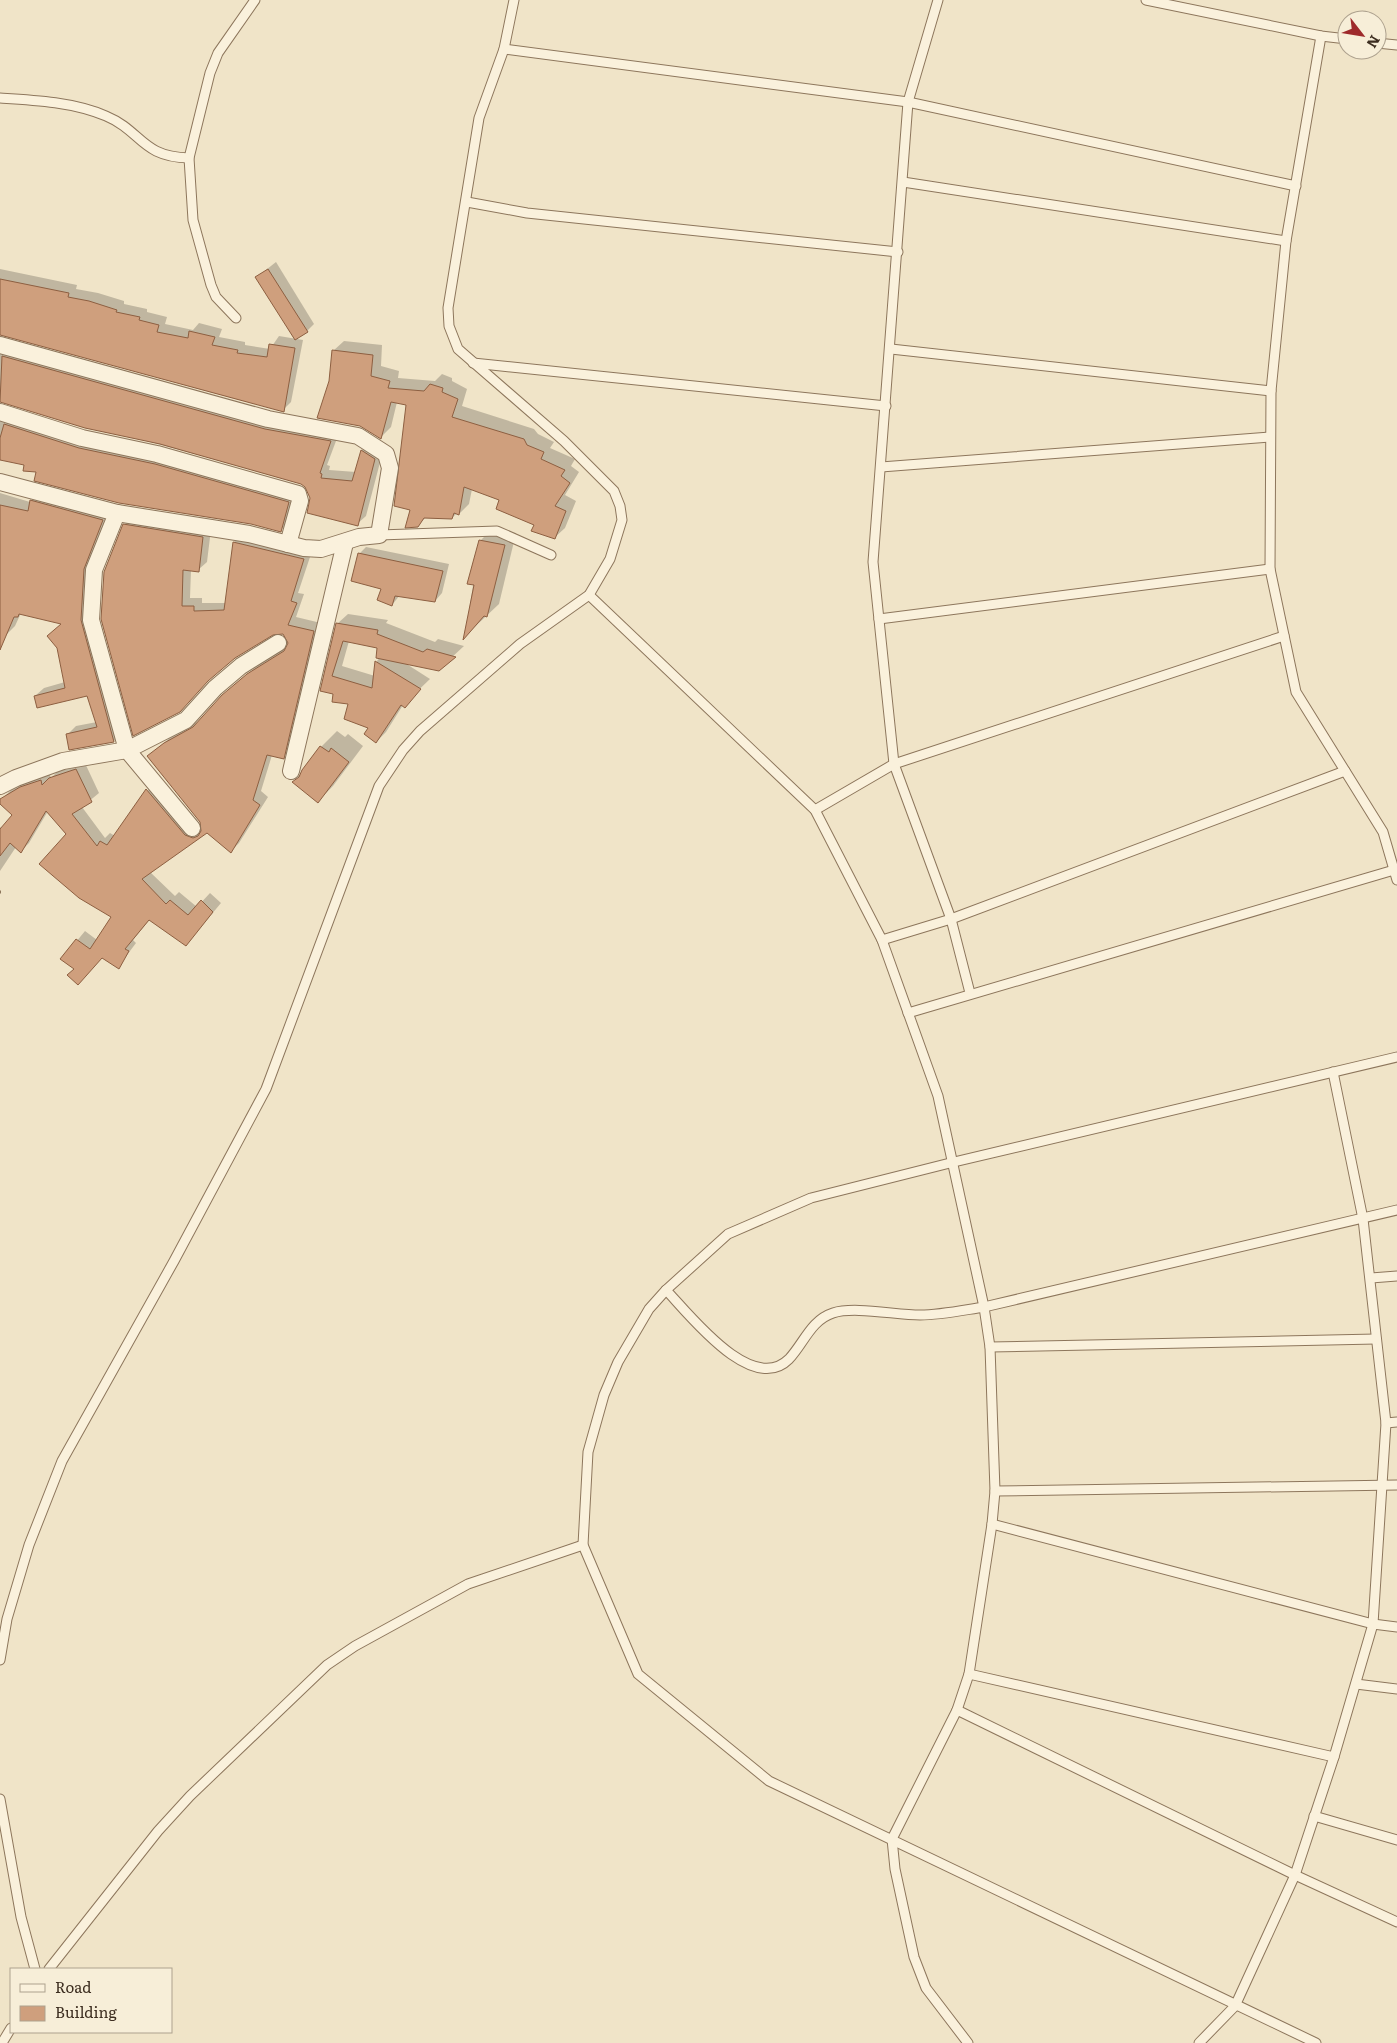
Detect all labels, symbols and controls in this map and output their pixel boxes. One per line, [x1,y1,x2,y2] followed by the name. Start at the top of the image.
[1337,10,1387,60] north arrow
[1362,32,1386,53] text: N
[10,1968,172,2033] legend
[55,1975,91,1998] text: Road
[55,2000,117,2023] text: Building

